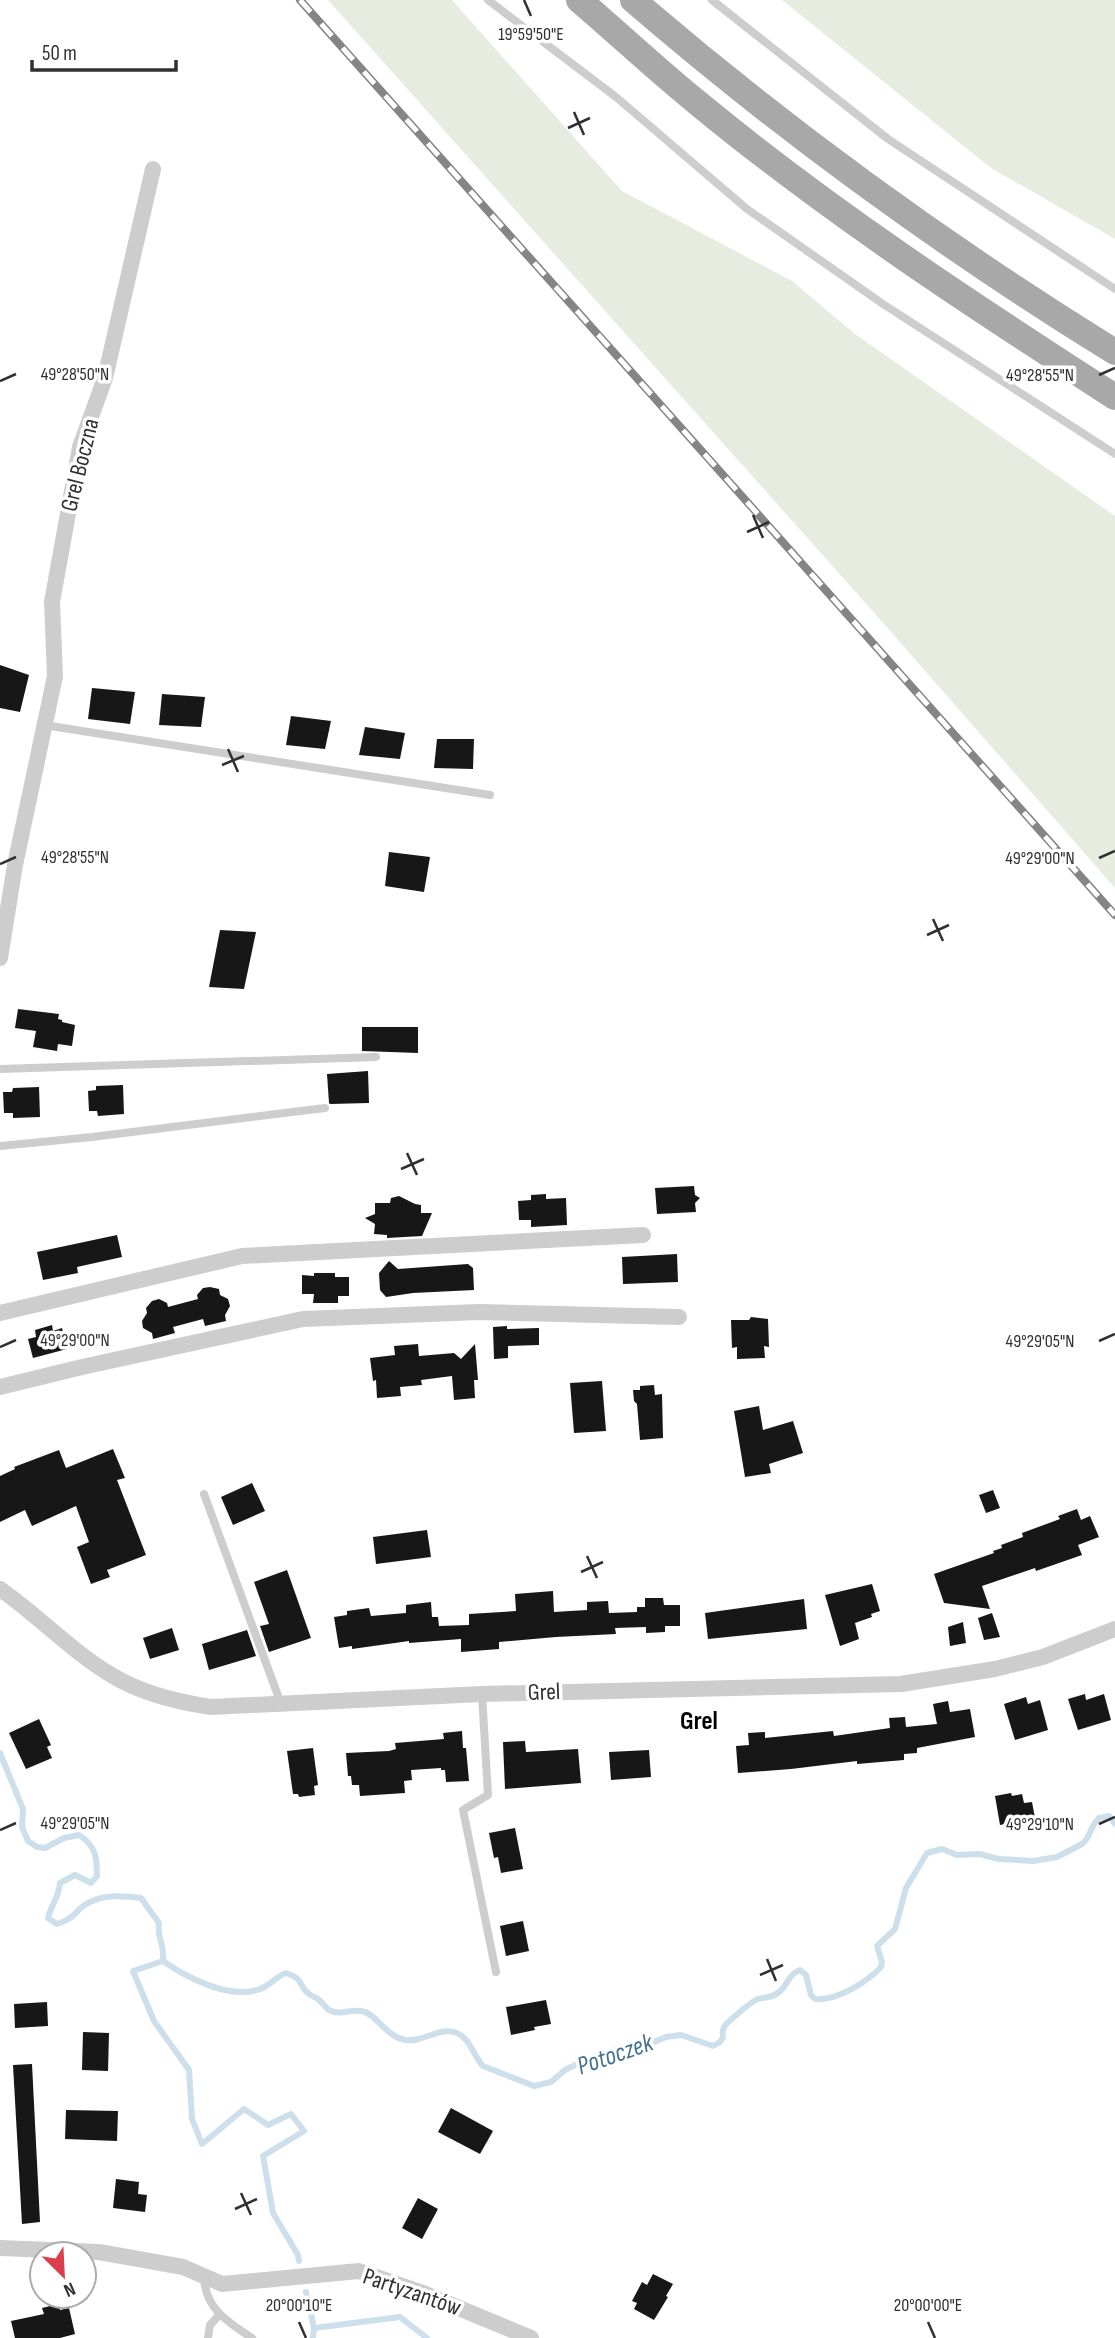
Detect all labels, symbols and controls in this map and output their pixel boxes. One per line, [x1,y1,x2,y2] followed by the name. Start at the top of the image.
[498,24,564,45] text: 19°59'50"E
[32,28,175,72] scale bar
[42,41,77,66] text: 50 m
[41,364,109,385] text: 49°28'50"N
[1006,365,1074,386] text: 49°28'55"N
[54,416,106,514] street label: Grel Boczna
[41,847,109,868] text: 49°28'55"N
[1005,848,1075,869] text: 49°29'00"N
[40,1330,110,1351] text: 49°29'00"N
[1006,1331,1074,1352] text: 49°29'05"N
[527,1677,561,1707] street label: Grel
[680,1706,718,1737] district label: Grel
[41,1813,109,1834] text: 49°29'05"N
[1006,1814,1074,1835] text: 49°29'10"N
[573,2027,658,2082] water label: Potoczek
[28,2240,98,2310] north arrow
[359,2262,465,2322] street label: Partyzantów
[60,2277,79,2302] text: N
[266,2295,332,2316] text: 20°00'10"E
[894,2295,962,2316] text: 20°00'00"E

